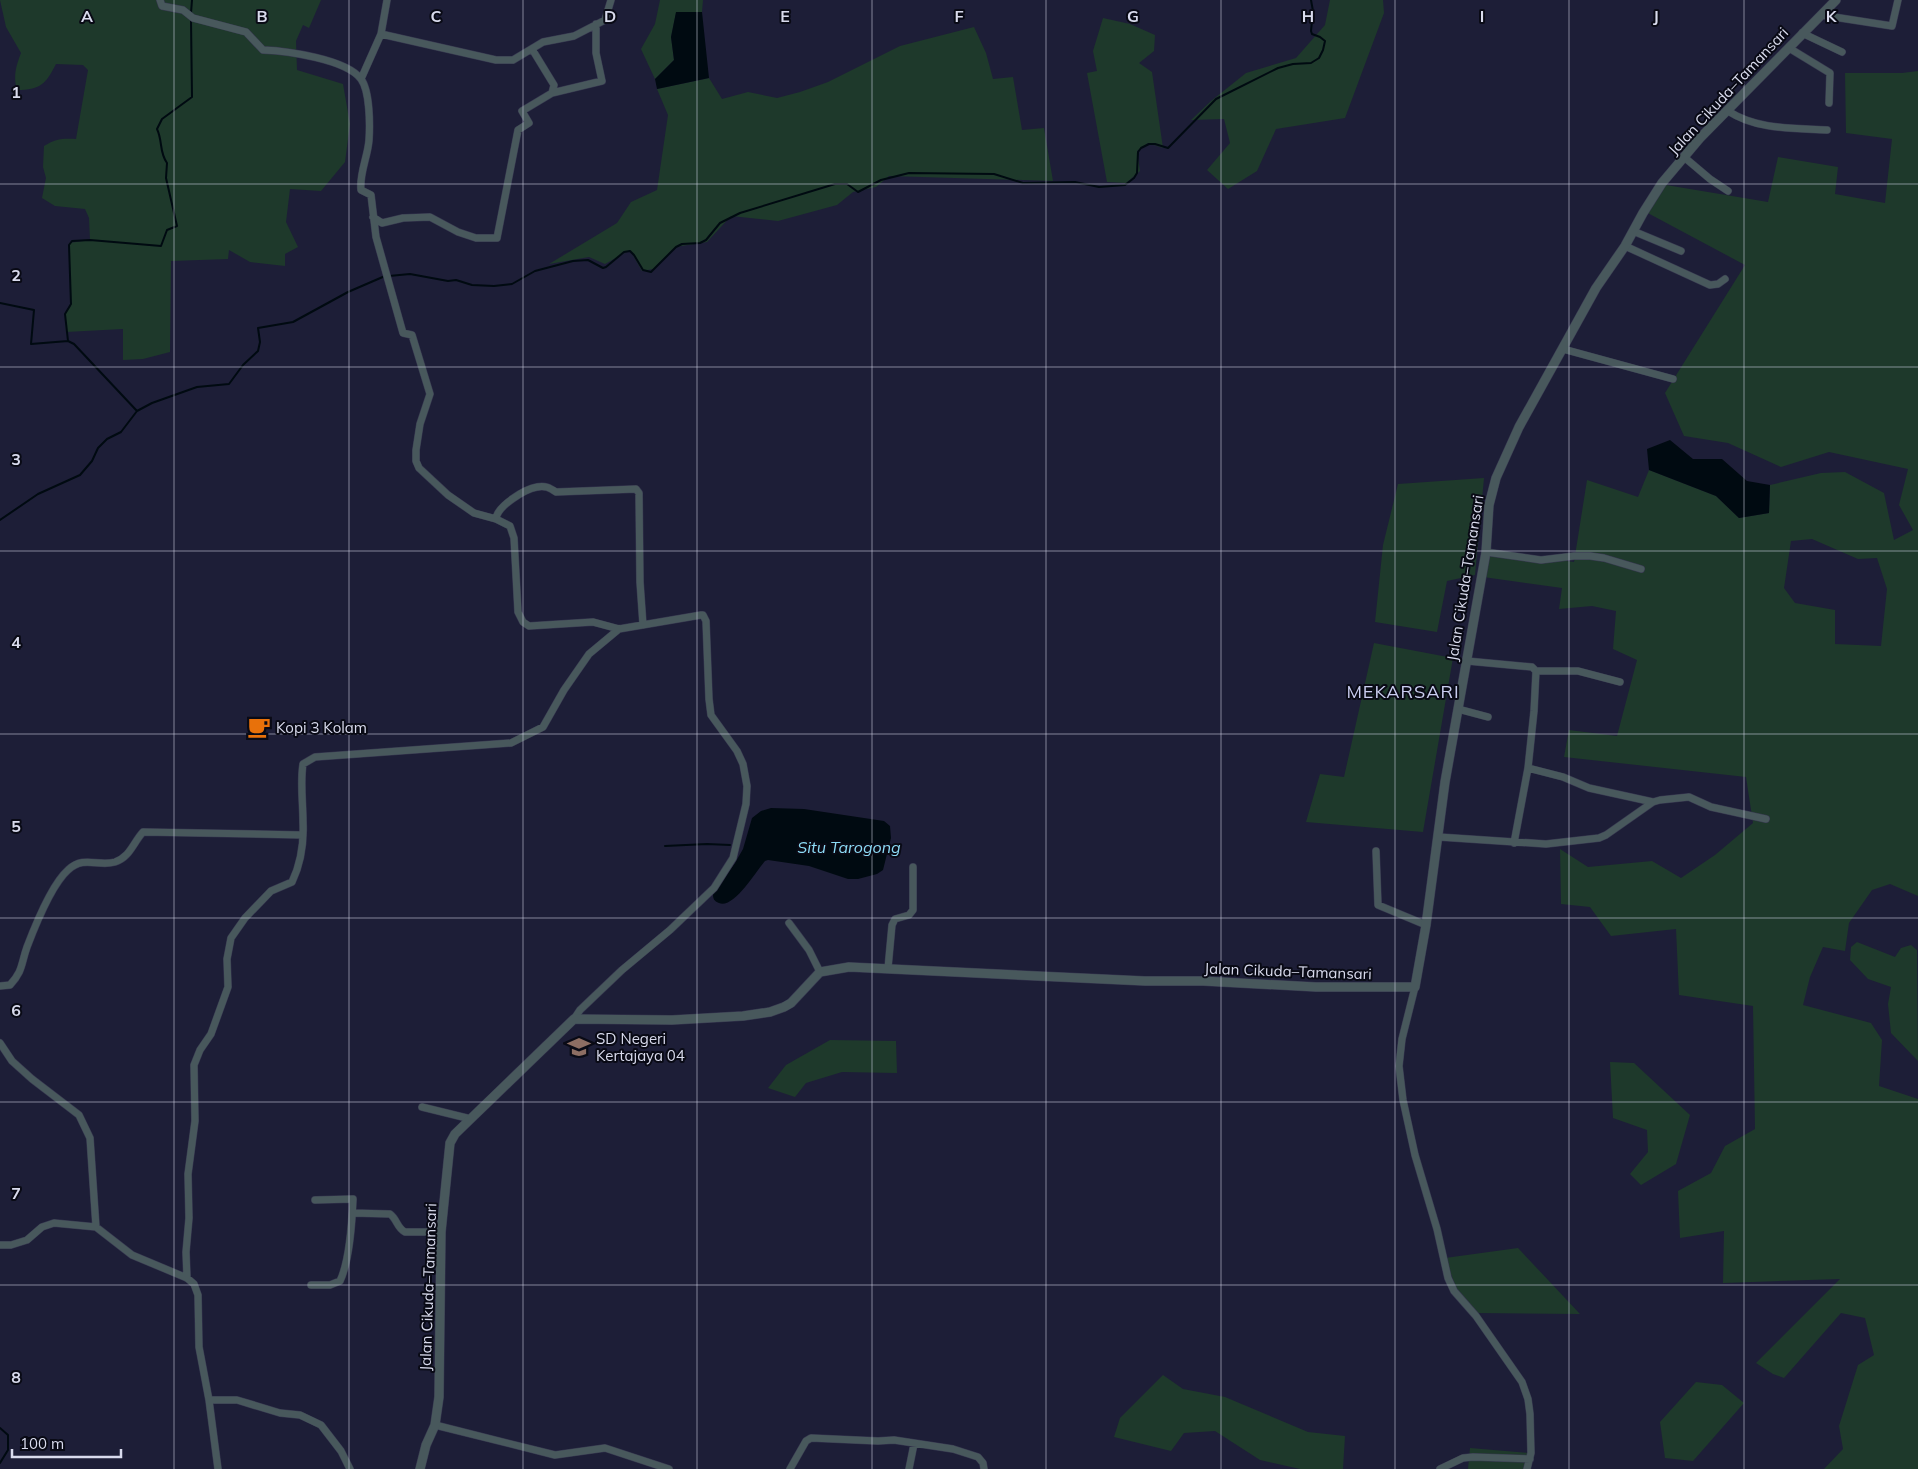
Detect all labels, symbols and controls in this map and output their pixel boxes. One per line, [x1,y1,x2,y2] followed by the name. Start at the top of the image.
[81,6,93,26] text: A
[256,6,268,26] text: B
[431,6,442,26] text: C
[604,6,616,26] text: D
[780,6,790,26] text: E
[954,6,964,26] text: F
[1127,6,1139,26] text: G
[1302,6,1314,26] text: H
[1480,6,1484,26] text: I
[1653,6,1659,26] text: J
[1826,6,1838,26] text: K
[1664,23,1792,159] street label: Jalan Cikuda–Tamansari
[11,82,21,102] text: 1
[11,265,21,285] text: 2
[11,449,21,469] text: 3
[1443,494,1487,662] street label: Jalan Cikuda–Tamansari
[11,632,21,652] text: 4
[1346,680,1460,703] district label: MEKARSARI
[246,714,272,740] cafe icon: Kopi 3 Kolam
[276,718,367,737] place label: Kopi 3 Kolam
[11,816,21,836] text: 5
[797,837,901,857] water label: Situ Tarogong
[1204,959,1372,983] street label: Jalan Cikuda–Tamansari
[11,1000,21,1020] text: 6
[596,1029,685,1065] place label: SD Negeri Kertajaya 04
[566,1034,592,1060] school or university icon: SD Negeri Kertajaya 04
[11,1183,21,1203] text: 7
[416,1203,440,1371] street label: Jalan Cikuda–Tamansari
[11,1367,21,1387] text: 8
[12,1426,121,1458] scale bar
[20,1434,64,1453] text: 100 m

